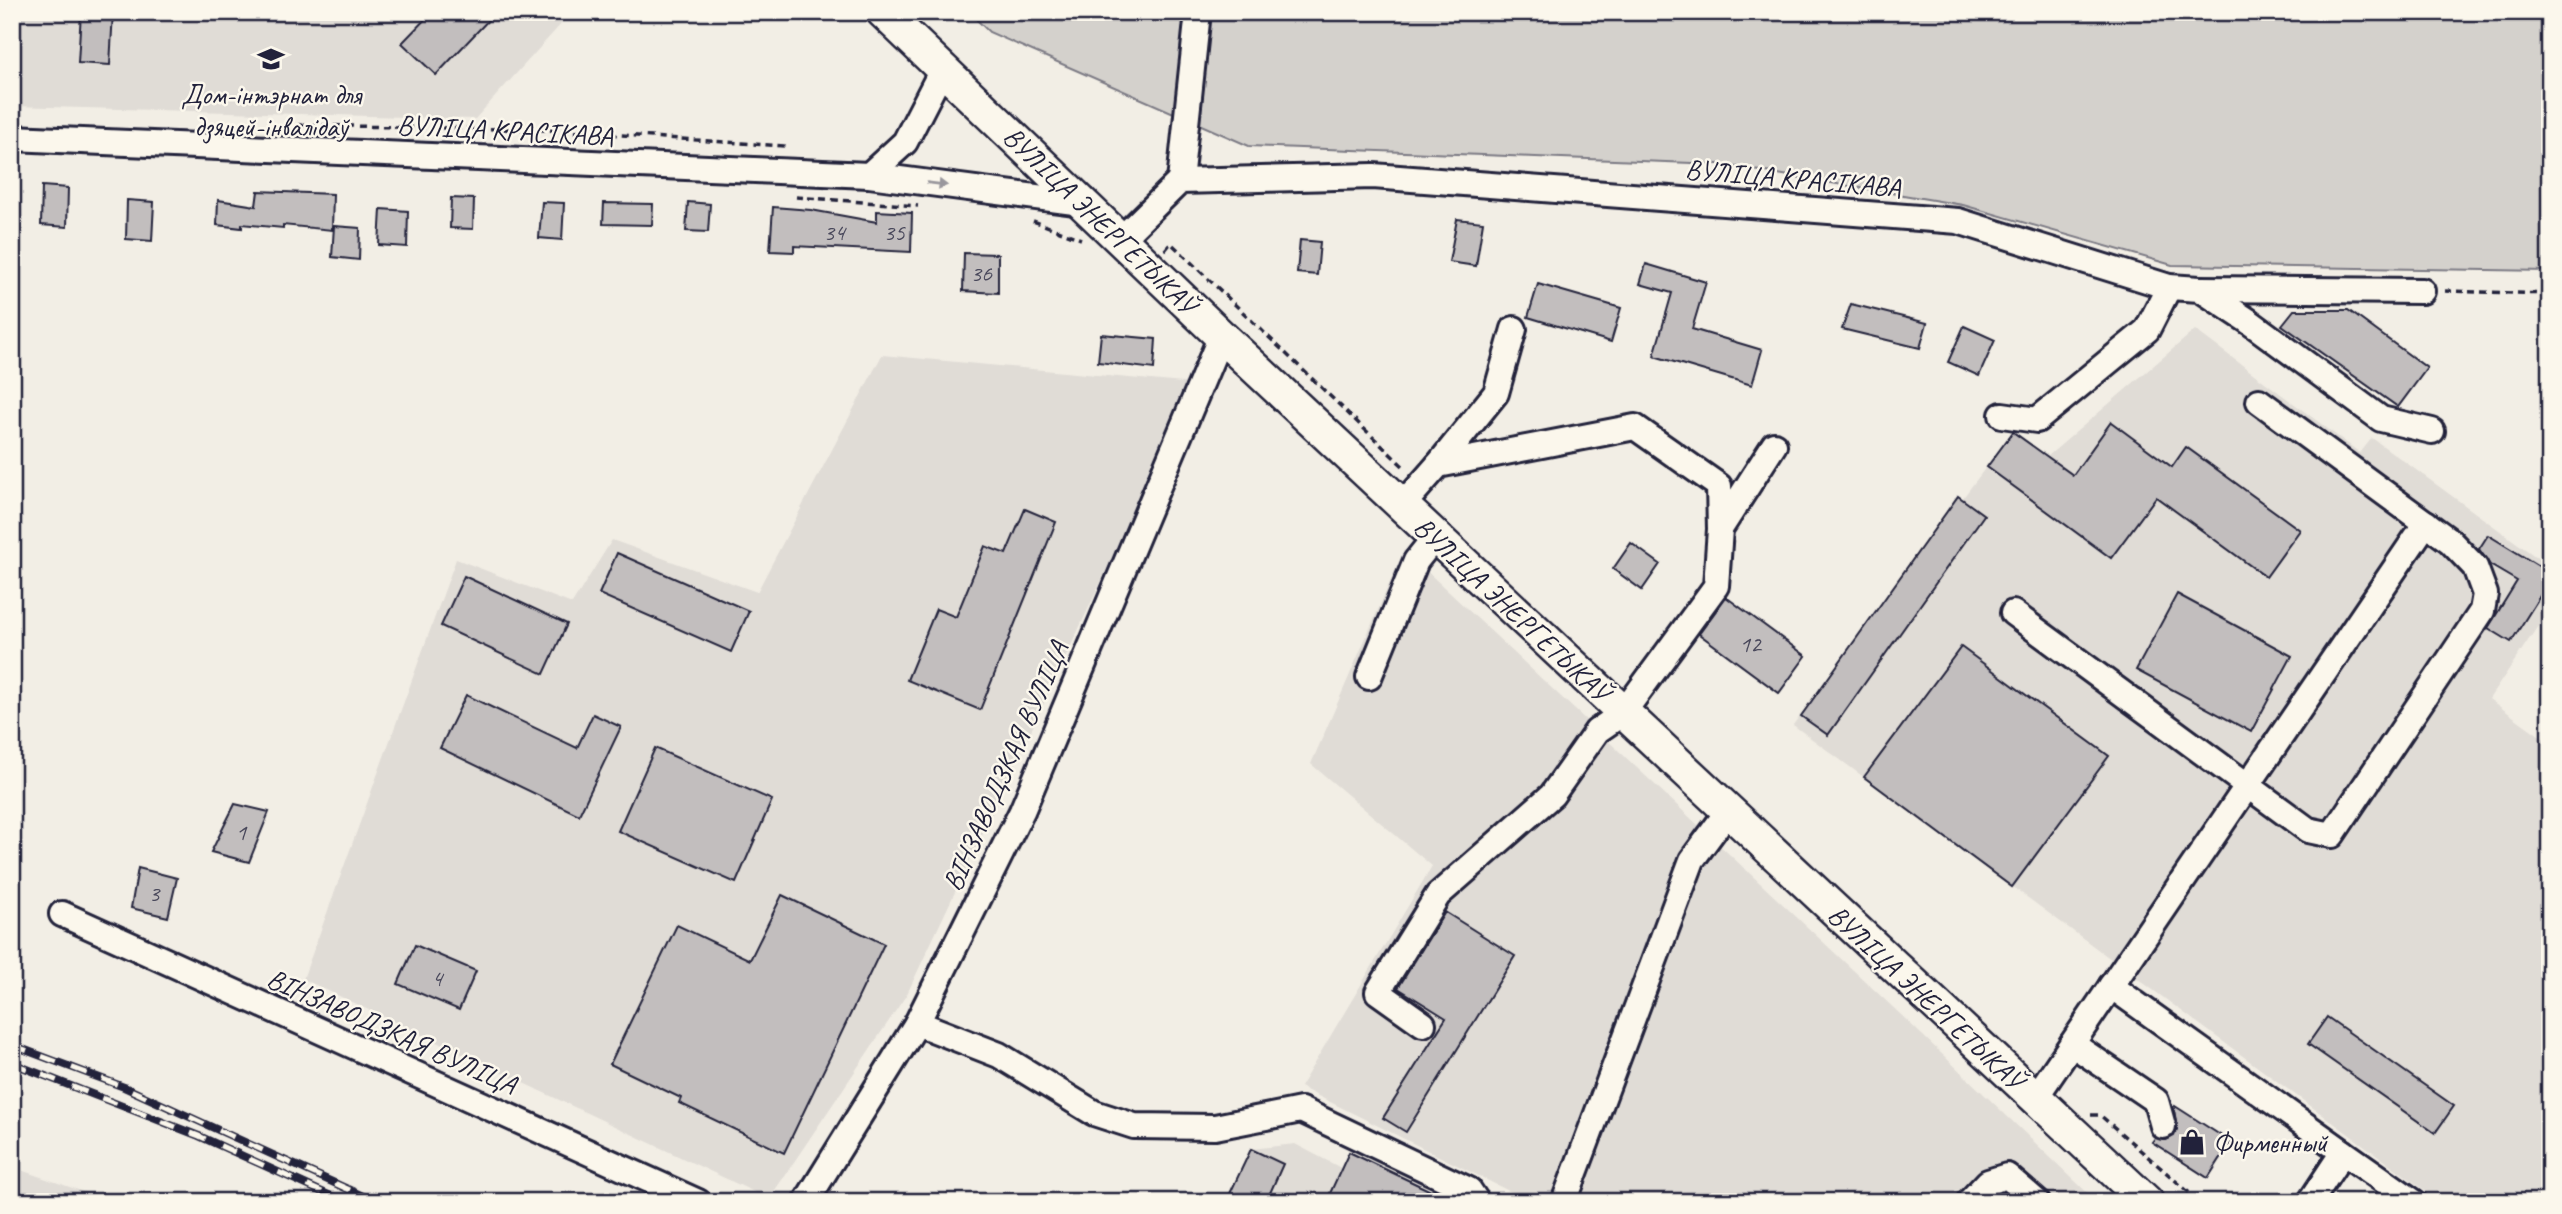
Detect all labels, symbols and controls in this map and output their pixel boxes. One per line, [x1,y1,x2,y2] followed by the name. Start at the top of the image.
[256,44,286,74] school or university icon: Дом-інтэрнат для дзяцей-інвалідаў
[181,77,363,144] place label: Дом-інтэрнат для дзяцей-інвалідаў
[396,107,615,153] street label: ВУЛІЦА КРАСІКАВА
[996,119,1207,324] street label: ВУЛІЦА ЭНЕРГЕТЫКАЎ
[1684,151,1903,205] street label: ВУЛІЦА КРАСІКАВА
[926,179,948,190] one-way arrow
[823,217,847,247] house number: 34
[883,217,906,247] house number: 35
[970,258,993,288] house number: 36
[1407,509,1621,712] street label: ВУЛІЦА ЭНЕРГЕТЫКАЎ
[1739,629,1763,659] house number: 12
[934,634,1076,896] street label: ВІНЗАВОДЗКАЯ ВУЛІЦА
[236,817,248,847] house number: 1
[149,878,162,908] house number: 3
[1821,897,2035,1100] street label: ВУЛІЦА ЭНЕРГЕТЫКАЎ
[262,960,524,1102] street label: ВІНЗАВОДЗКАЯ ВУЛІЦА
[432,963,445,993] house number: 4
[2213,1125,2329,1160] place label: Фирменный
[2177,1127,2207,1157] shop icon: Фирменный

